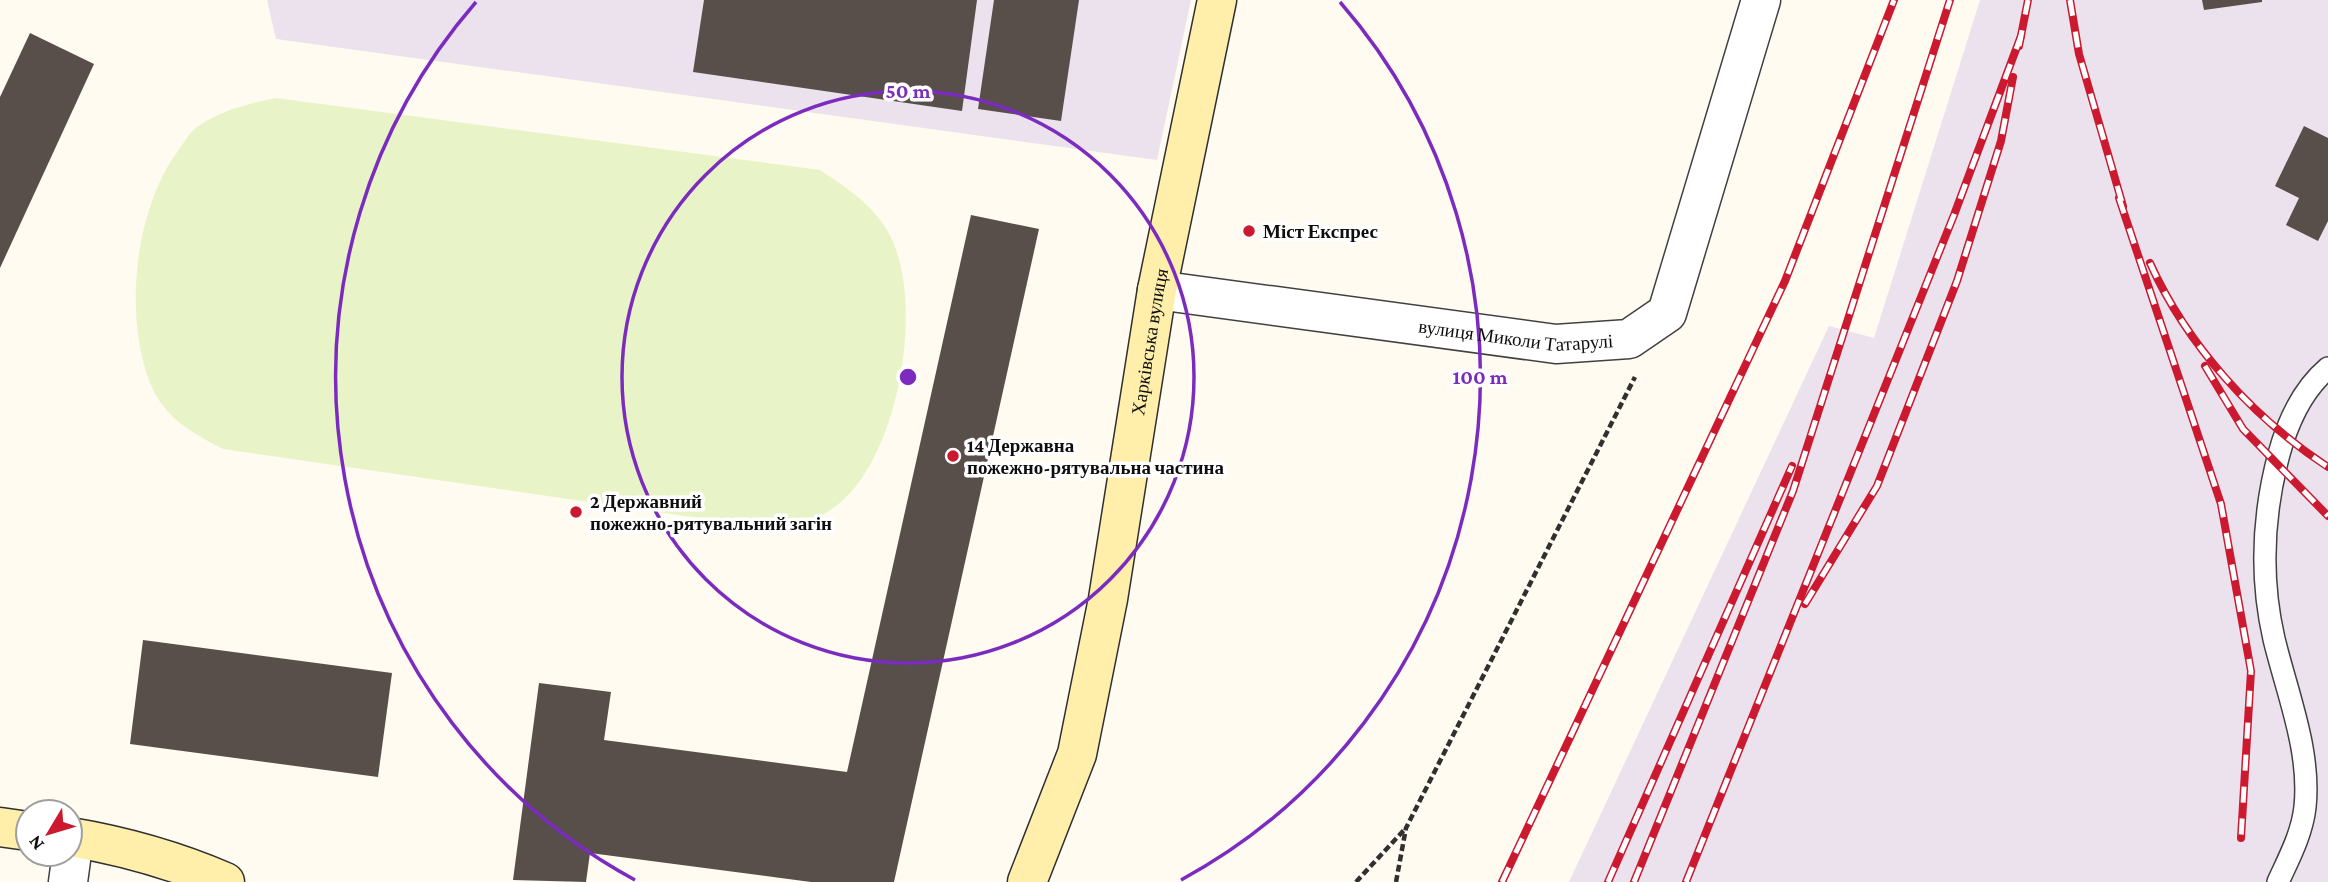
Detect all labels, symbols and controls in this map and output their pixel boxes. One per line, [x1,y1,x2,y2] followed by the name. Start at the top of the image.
[886,79,931,103] text: 50 m
[1263,221,1378,242] place label: Міст Експрес
[1241,223,1257,239] marker: Міст Експрес
[1127,266,1172,417] street label: Харківська вулиця
[1417,316,1614,355] street label: вулиця Миколи Татарулі
[896,365,920,389] centre of rings
[1452,365,1508,389] text: 100 m
[967,435,1224,478] place label: 14 Державна пожежно-рятувальна частина
[945,448,961,464] marker: 14 Державна пожежно-рятувальна частина
[590,491,832,534] place label: 2 Державний пожежно-рятувальний загін
[568,504,584,520] marker: 2 Державний пожежно-рятувальний загін
[14,798,84,868] north arrow
[24,832,48,855] text: N

